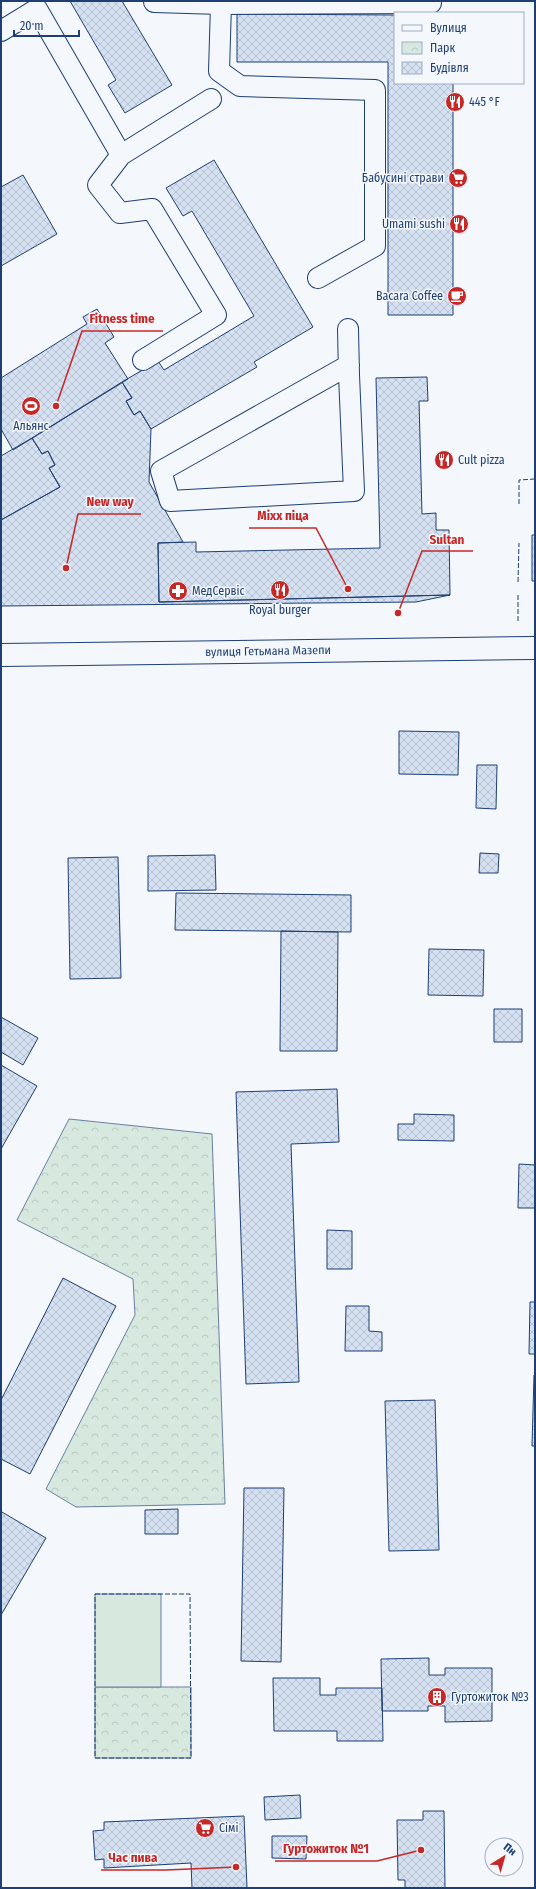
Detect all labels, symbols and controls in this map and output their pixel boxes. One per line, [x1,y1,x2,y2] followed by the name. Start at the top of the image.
[14,12,79,38] scale bar
[394,12,524,84] legend
[20,19,44,33] text: 20 m
[430,21,467,35] text: Вулиця
[430,41,456,55] text: Парк
[430,61,469,75] text: Будівля
[444,91,466,113] restaurant icon: 445 °F
[469,95,500,109] place label: 445 °F
[447,167,469,189] supermarket icon: Бабусині страви
[362,171,444,185] place label: Бабусині страви
[448,213,470,235] restaurant icon: Umami sushi
[382,217,445,231] place label: Umami sushi
[446,285,468,307] cafe icon: Bacara Coffee
[376,289,443,303] place label: Bacara Coffee
[82,306,163,331] callout: Fitness time
[89,311,155,326] text: Fitness time
[20,395,42,417] sports icon: Альянс
[13,419,49,433] place label: Альянс
[433,449,455,471] restaurant icon: Cult pizza
[458,453,505,467] place label: Cult pizza
[78,489,141,514] callout: New way
[86,494,134,509] text: New way
[249,503,316,528] callout: Mixx піца
[257,508,309,523] text: Mixx піца
[422,526,473,551] callout: Sultan
[430,532,465,547] text: Sultan
[269,579,291,601] restaurant icon: Royal burger
[167,580,189,602] pharmacy icon: МедСервіс
[192,584,245,598] place label: МедСервіс
[249,603,312,617] place label: Royal burger
[205,643,331,659] street label: вулиця Гетьмана Мазепи
[426,1686,448,1708] building icon: Гуртожиток №3
[451,1690,529,1704] place label: Гуртожиток №3
[194,1817,216,1839] supermarket icon: Сімі
[219,1821,238,1835] place label: Сімі
[275,1836,377,1861] callout: Гуртожиток №1
[484,1837,524,1877] north arrow
[501,1840,519,1858] text: Пн
[283,1841,369,1856] text: Гуртожиток №1
[101,1845,166,1870] callout: Час пива
[109,1850,158,1865] text: Час пива

